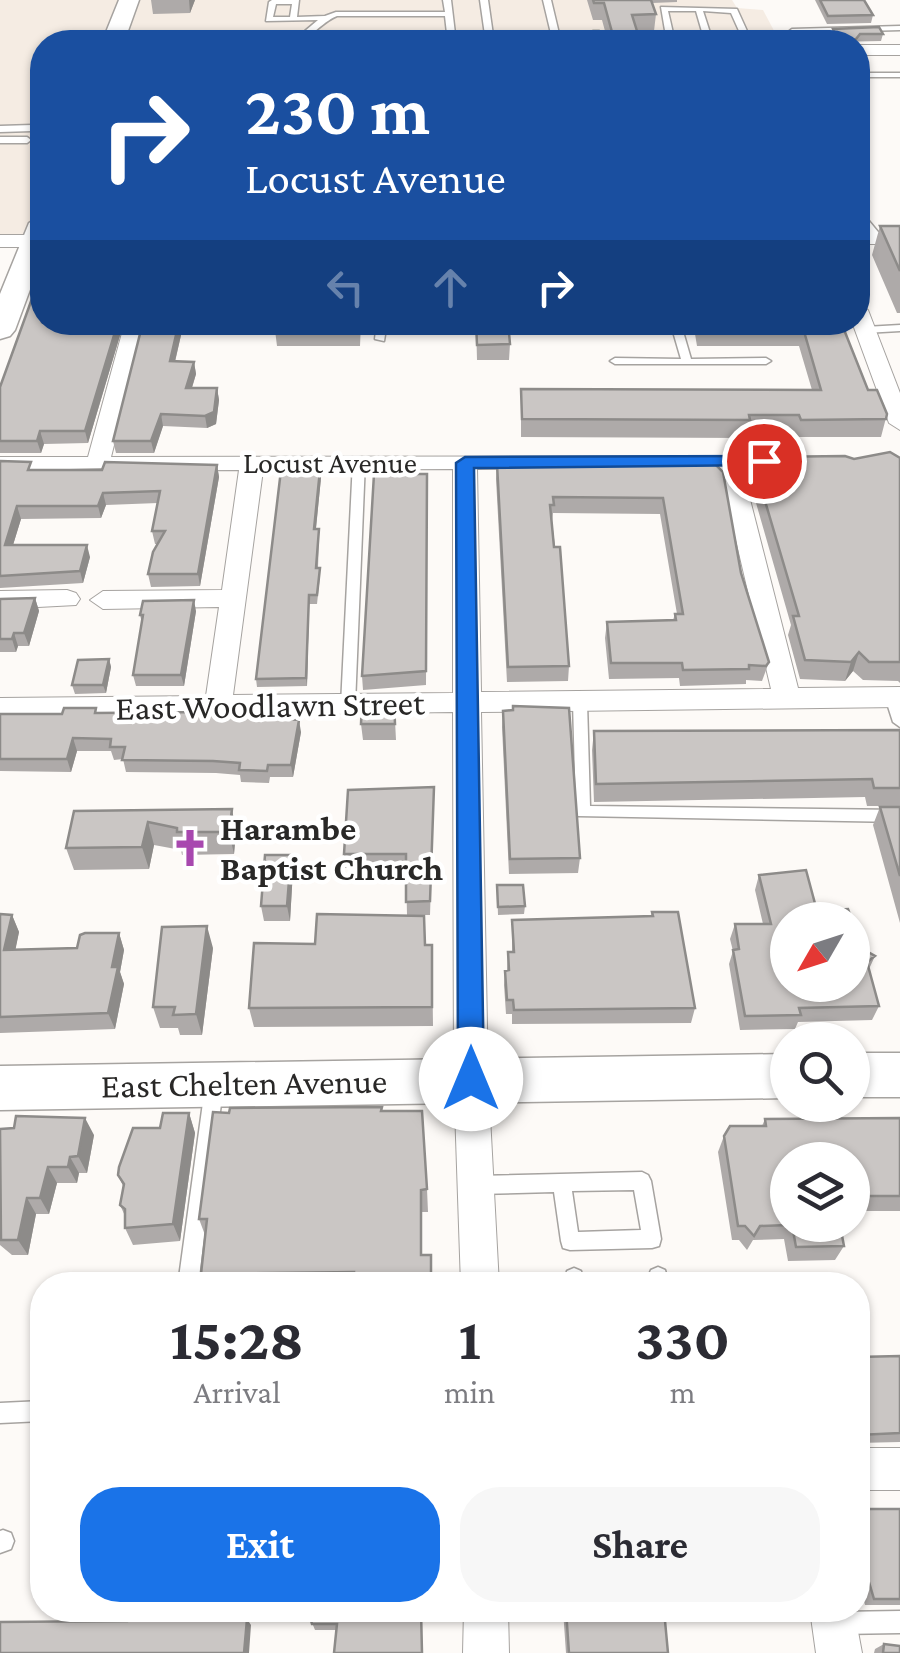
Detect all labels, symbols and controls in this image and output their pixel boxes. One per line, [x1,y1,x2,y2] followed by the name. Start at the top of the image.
[80,70,210,200] icon: right
[245,71,430,149] text: 230 m
[245,153,506,203] text: Locust Avenue
[318,260,373,315] icon: left
[423,260,478,315] icon: ahead
[528,260,583,315] icon: right
[722,419,807,504] pin
[737,434,792,489] icon: arrive
[243,446,417,479] street label: Locust Avenue
[115,683,425,728] street label: East Woodlawn Street
[220,809,443,888] place label: Harambe Baptist Church
[169,827,211,869] church icon: Harambe Baptist Church
[770,902,870,1002] north arrow
[770,902,870,1242] map controls
[770,1022,870,1122] button: search
[419,1027,523,1131] position arrow
[101,1062,387,1105] street label: East Chelten Avenue
[770,1142,870,1242] button: layers
[170,1305,304,1372] text: 15:28
[458,1305,481,1372] text: 1
[635,1305,730,1372] text: 330
[193,1374,281,1410] text: Arrival
[444,1374,495,1410] text: min
[670,1374,695,1410] text: m
[80,1487,440,1602] button: Exit
[460,1487,820,1602] button: Share

